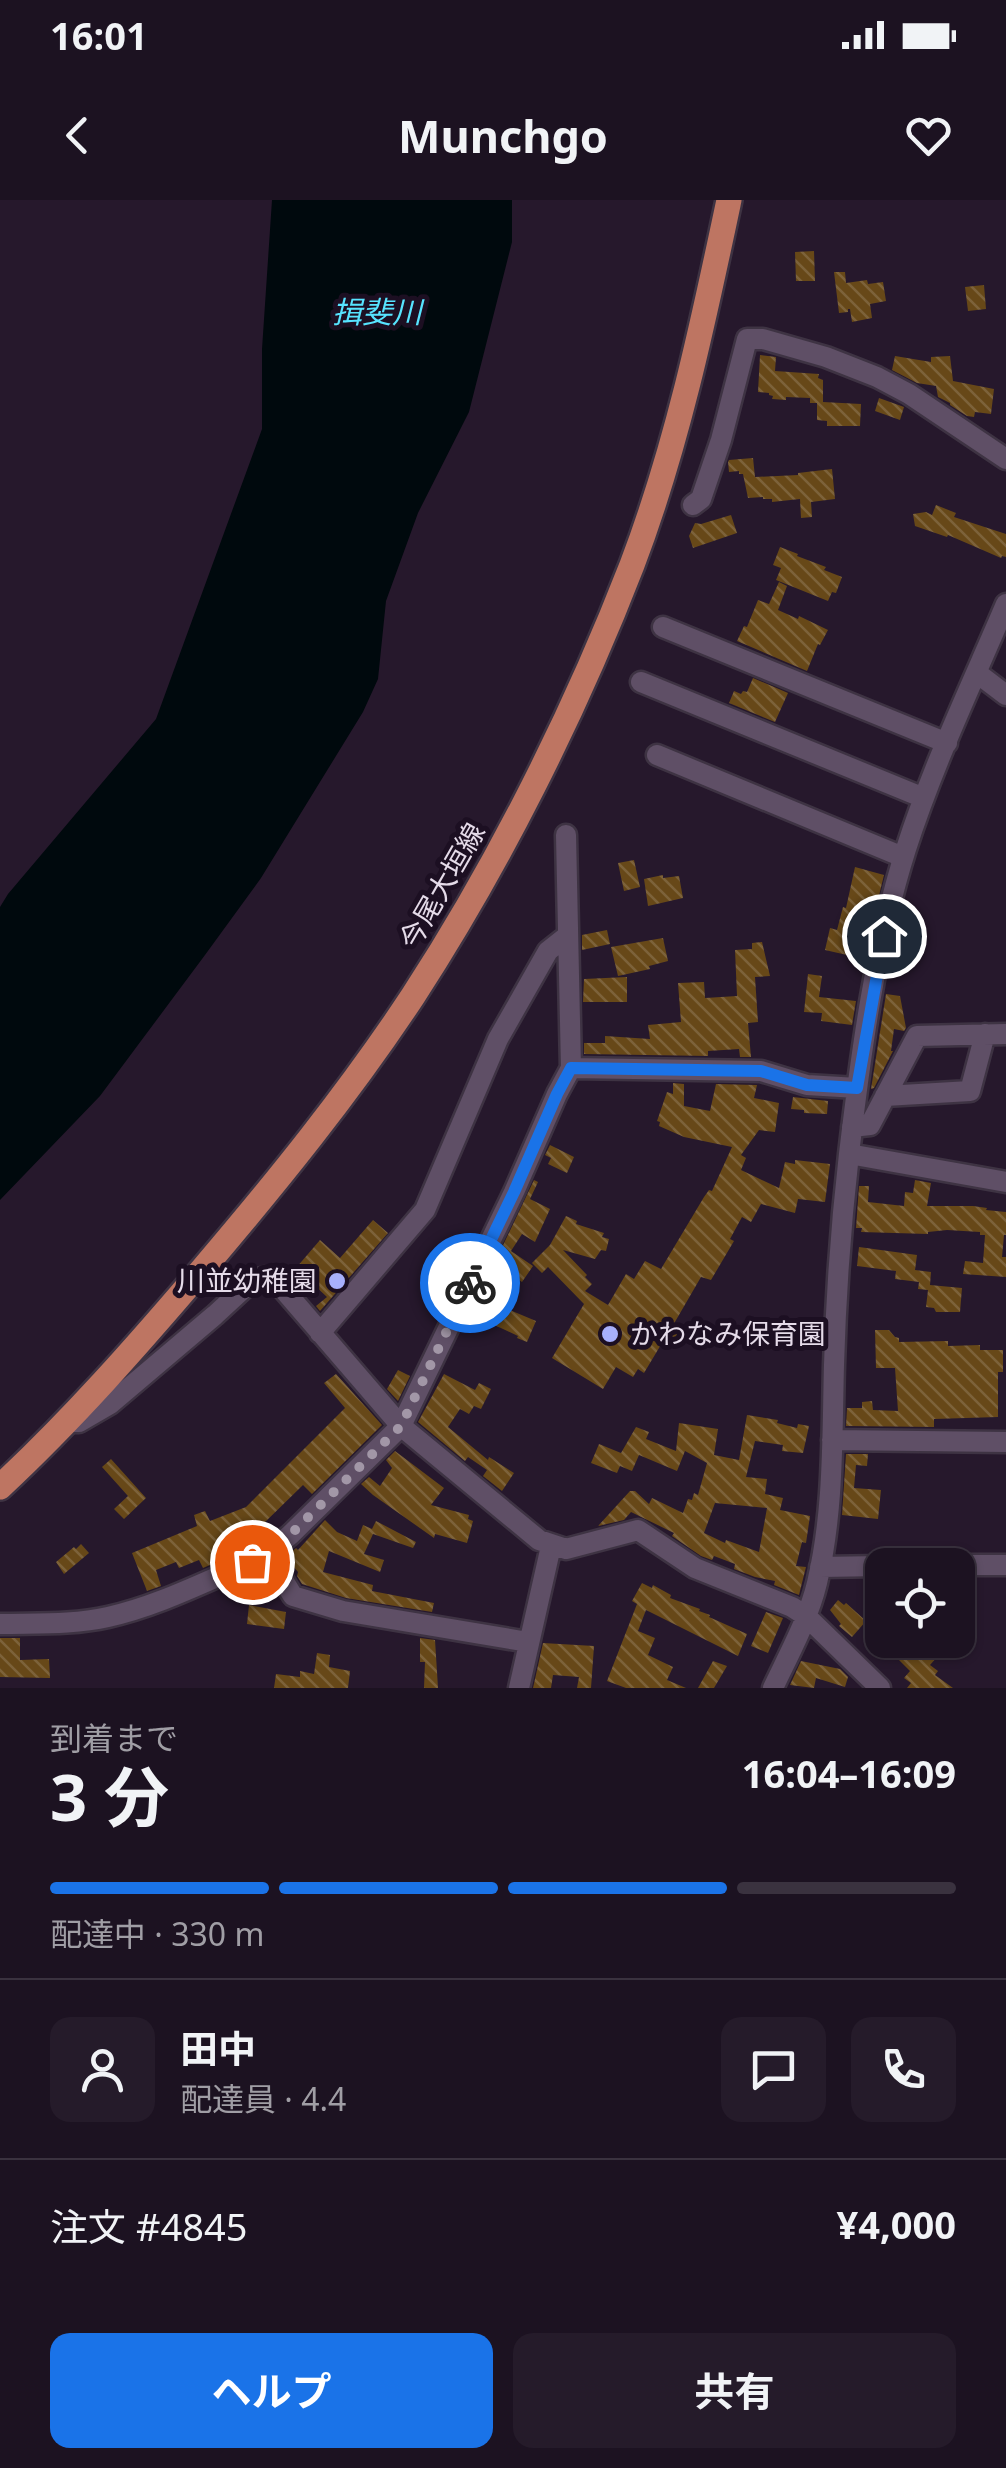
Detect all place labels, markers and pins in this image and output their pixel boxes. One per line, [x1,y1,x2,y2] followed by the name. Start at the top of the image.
[842,894,927,979] pin
[177,1261,317,1299] place label: 川並幼稚園
[326,1270,348,1292] marker: 川並幼稚園
[630,1314,826,1352] place label: かわなみ保育園
[599,1323,621,1345] marker: かわなみ保育園
[210,1520,295,1605] pin

